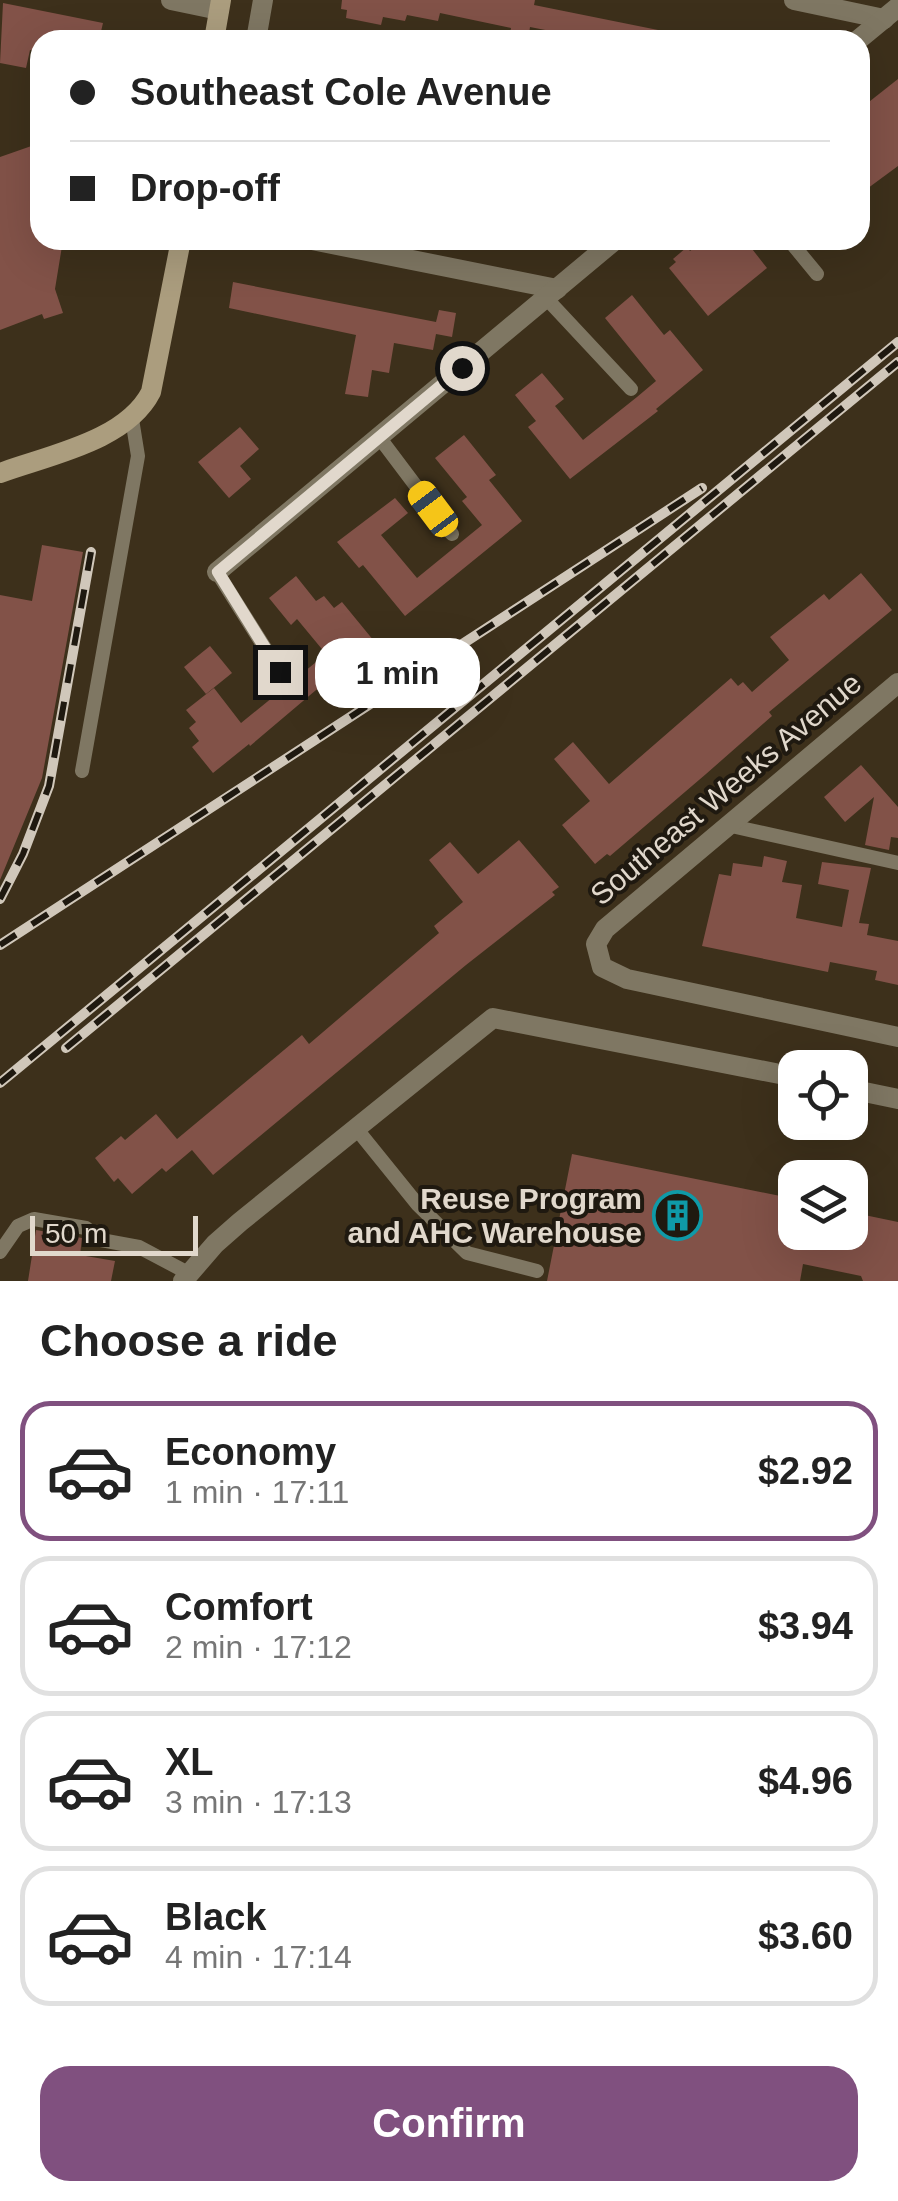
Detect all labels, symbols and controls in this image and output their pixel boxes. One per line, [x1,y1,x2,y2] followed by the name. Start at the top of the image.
[130,71,552,113] text: Southeast Cole Avenue
[130,167,280,209] text: Drop-off
[440,346,485,391] route start
[403,476,463,542] car
[315,637,480,707] callout: 1 min
[258,650,303,695] route end
[356,655,439,691] text: 1 min
[584,666,867,911] street label: Southeast Weeks Avenue
[778,1050,868,1250] map controls
[778,1050,868,1140] button: locate
[778,1160,868,1250] button: layers
[348,1182,642,1249] place label: Reuse Program and AHC Warehouse
[651,1190,703,1242] building icon: Reuse Program and AHC Warehouse
[30,1211,198,1256] scale bar
[45,1218,107,1249] text: 50 m
[40,1315,338,1366] text: Choose a ride
[45,1426,135,1516] icon: car
[165,1431,336,1473] text: Economy
[758,1450,853,1492] text: $2.92
[165,1474,349,1510] text: 1 min · 17:11
[45,1581,135,1671] icon: car
[165,1586,313,1628] text: Comfort
[758,1605,853,1647] text: $3.94
[165,1629,352,1665] text: 2 min · 17:12
[45,1736,135,1826] icon: car
[165,1741,214,1783] text: XL
[758,1760,853,1802] text: $4.96
[165,1784,352,1820] text: 3 min · 17:13
[45,1891,135,1981] icon: car
[165,1896,266,1938] text: Black
[758,1915,853,1957] text: $3.60
[165,1939,352,1975] text: 4 min · 17:14
[40,2066,858,2181] button: Confirm

